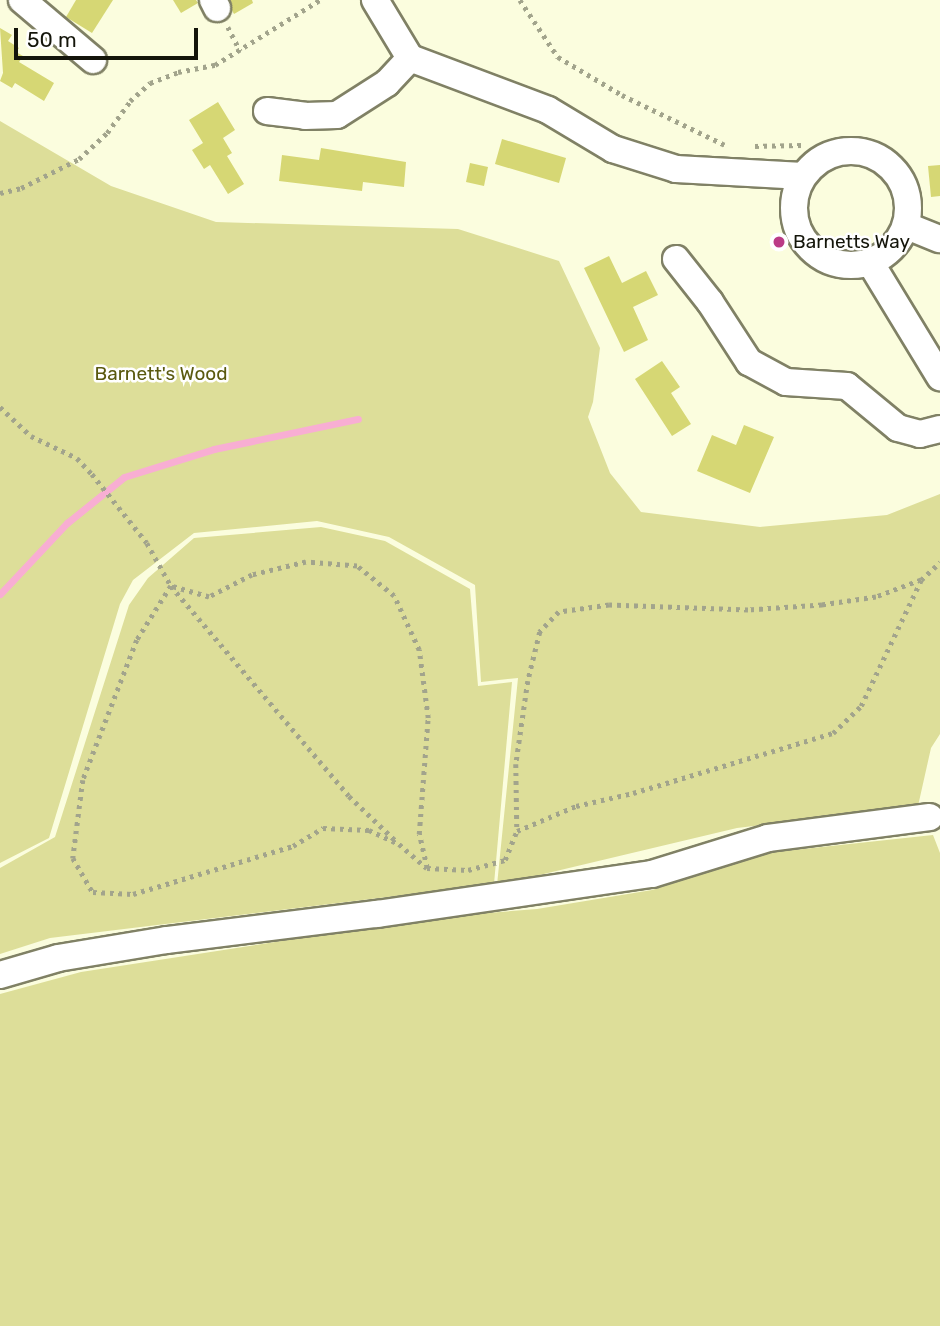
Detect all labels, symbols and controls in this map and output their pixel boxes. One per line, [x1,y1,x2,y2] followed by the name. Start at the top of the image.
[18,14,201,58] scale bar
[27,27,77,52] text: 50 m
[793,231,910,253] place label: Barnetts Way
[771,234,787,250] marker: Barnetts Way
[94,363,228,385] park label: Barnett's Wood

